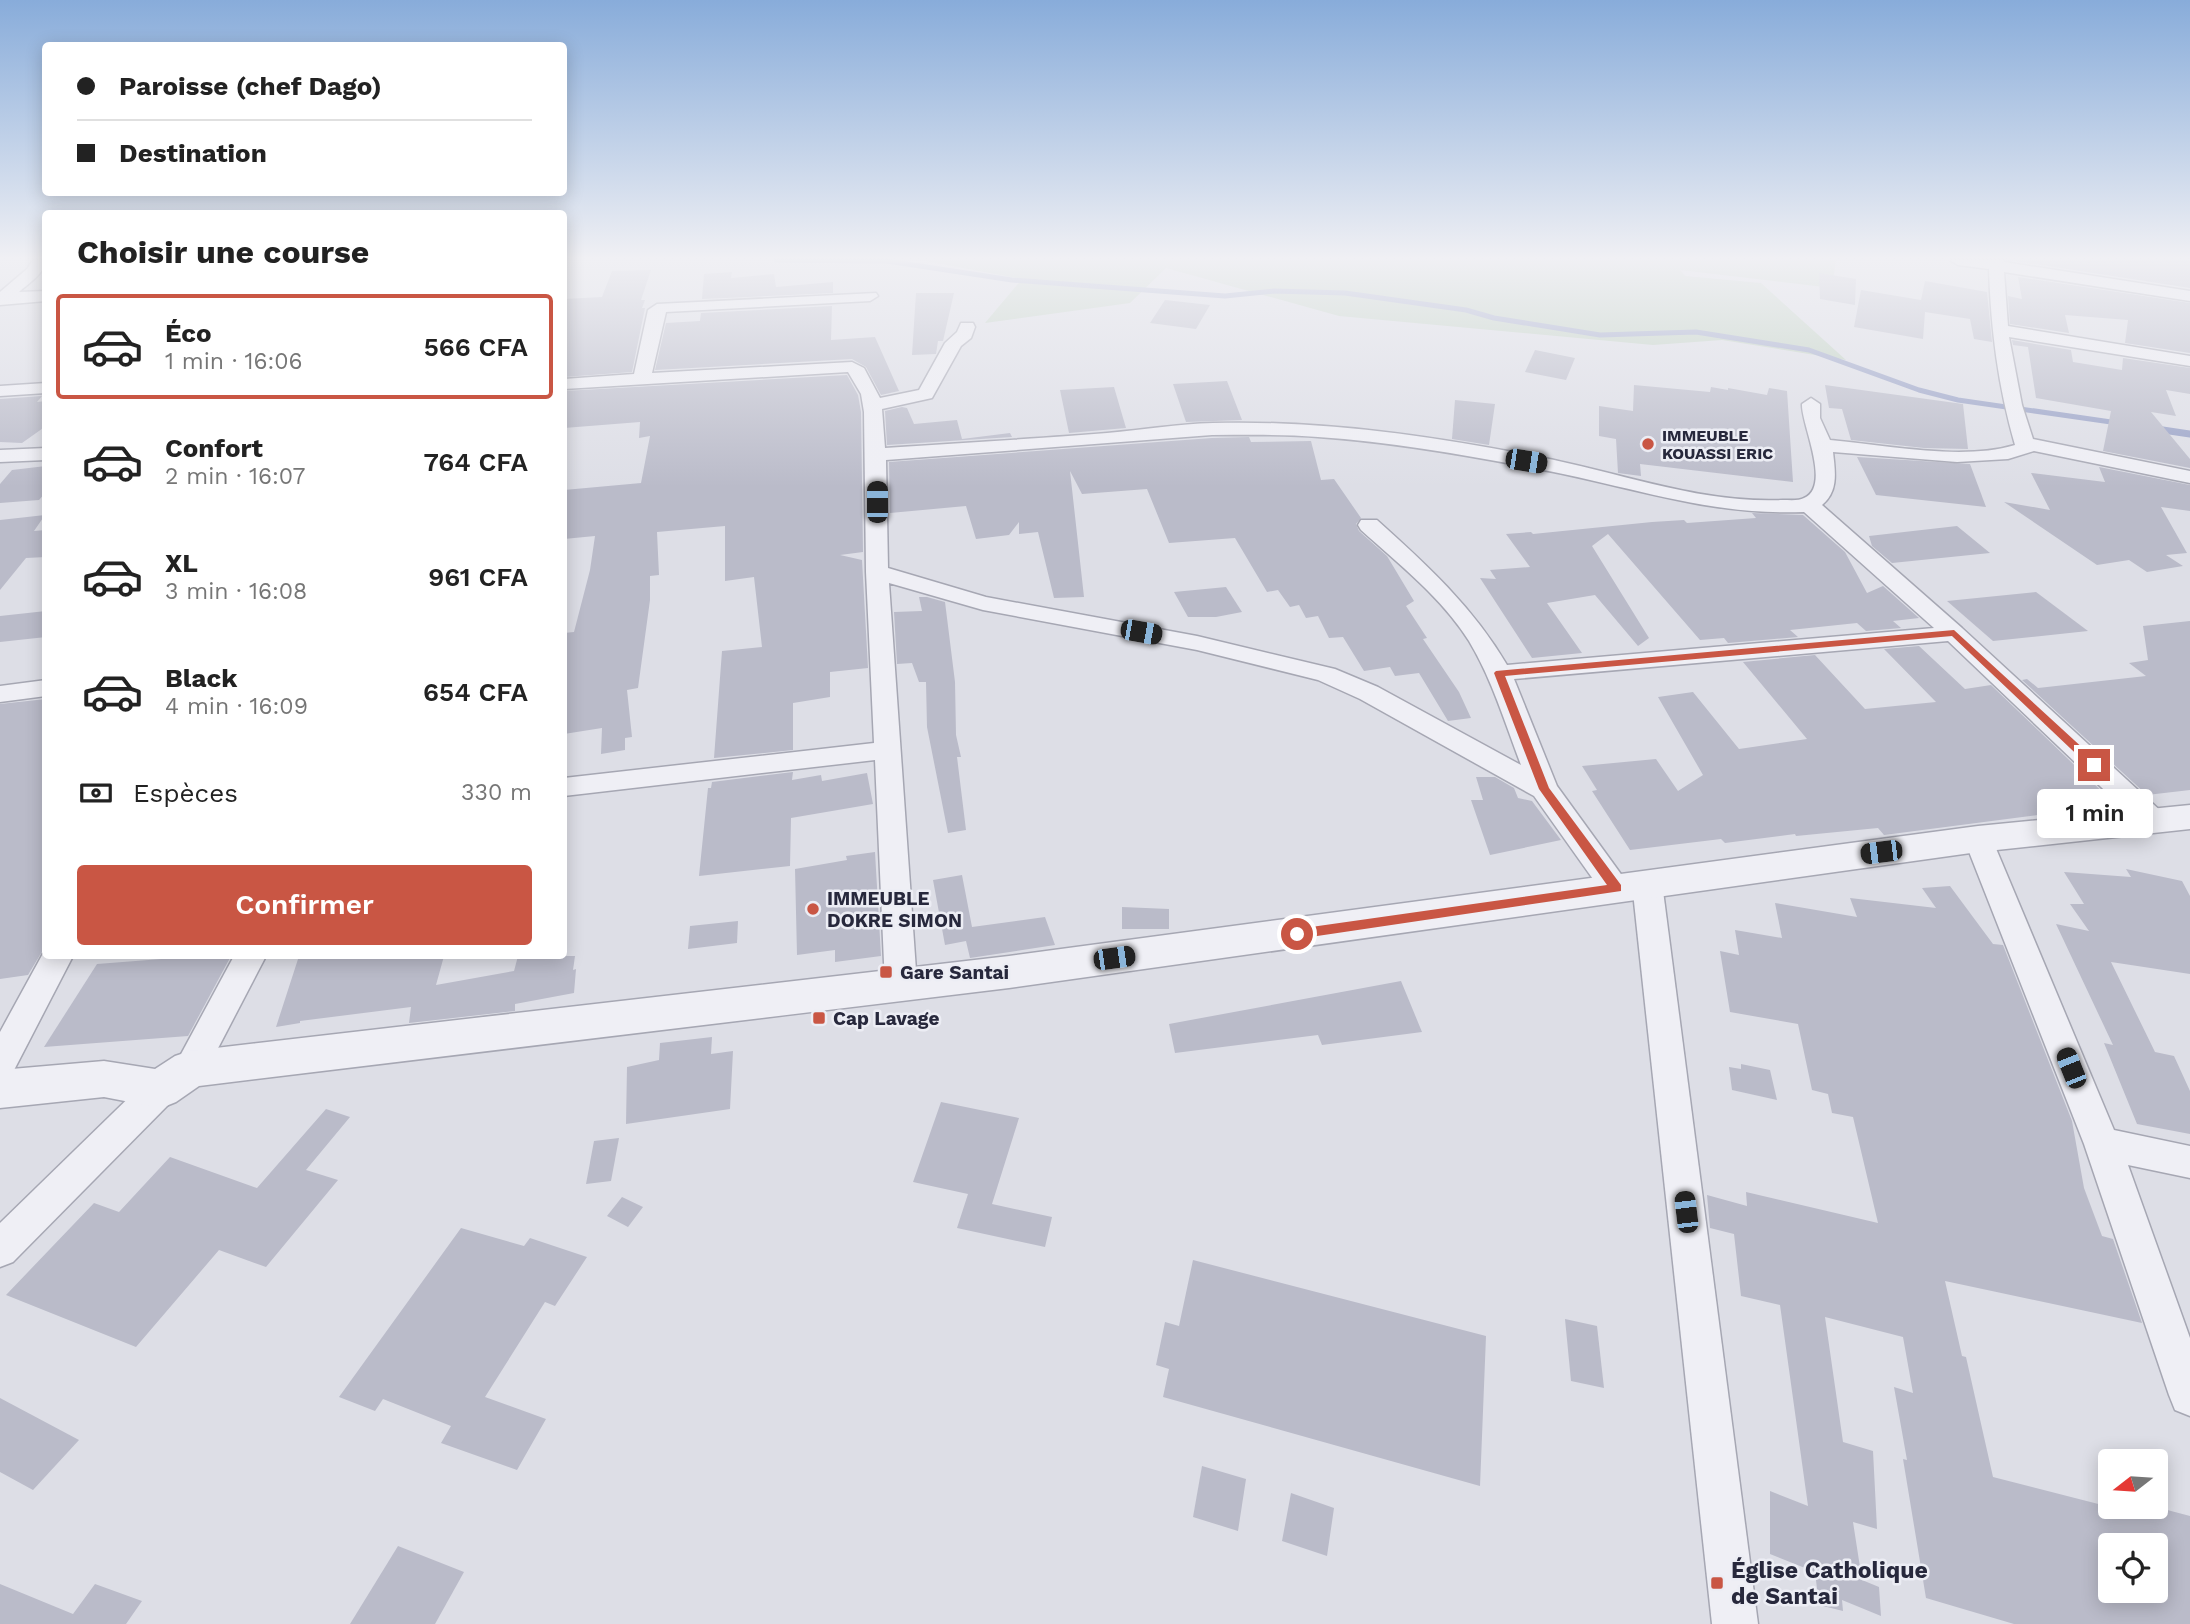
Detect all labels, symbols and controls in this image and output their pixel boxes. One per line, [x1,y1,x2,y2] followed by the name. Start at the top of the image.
[119,71,382,101] text: Paroisse (chef Dago)
[119,138,267,168] text: Destination
[77,233,369,271] text: Choisir une course
[81,315,144,378] icon: car
[165,318,212,348] text: Éco
[424,332,528,362] text: 566 CFA
[165,348,303,375] text: 1 min · 16:06
[1662,426,1773,463] place label: IMMEUBLE KOUASSI ERIC
[81,430,144,493] icon: car
[165,433,263,463] text: Confort
[1640,436,1656,452] marker: IMMEUBLE KOUASSI ERIC
[424,447,528,477] text: 764 CFA
[1504,447,1549,475] car
[165,463,305,490] text: 2 min · 16:07
[867,481,888,523] car
[81,545,144,608] icon: car
[165,548,198,578] text: XL
[428,562,528,592] text: 961 CFA
[165,578,307,605] text: 3 min · 16:08
[1119,618,1164,646] car
[81,660,144,723] icon: car
[165,663,237,693] text: Black
[423,677,528,707] text: 654 CFA
[165,693,308,720] text: 4 min · 16:09
[2078,749,2110,781] route end
[77,774,115,812] icon: cash
[133,778,238,808] text: Espèces
[461,779,532,806] text: 330 m
[2036,790,2152,838] callout: 1 min
[2065,800,2125,827] text: 1 min
[1859,839,1904,865] car
[77,865,532,945] button: Confirmer
[827,887,962,932] place label: IMMEUBLE DOKRE SIMON
[805,901,821,917] marker: IMMEUBLE DOKRE SIMON
[1281,918,1313,950] route start
[1092,945,1137,971] car
[900,961,1009,984] place label: Gare Santai
[878,964,894,980] marker: Gare Santai
[833,1007,940,1030] place label: Cap Lavage
[811,1010,827,1026] marker: Cap Lavage
[2054,1045,2089,1091] car
[1674,1190,1699,1234] car
[2098,1449,2168,1519] north arrow
[2098,1449,2168,1603] map controls
[2098,1533,2168,1603] button: locate
[1731,1557,1928,1610] place label: Église Catholique de Santai
[1709,1575,1725,1591] marker: Église Catholique de Santai

